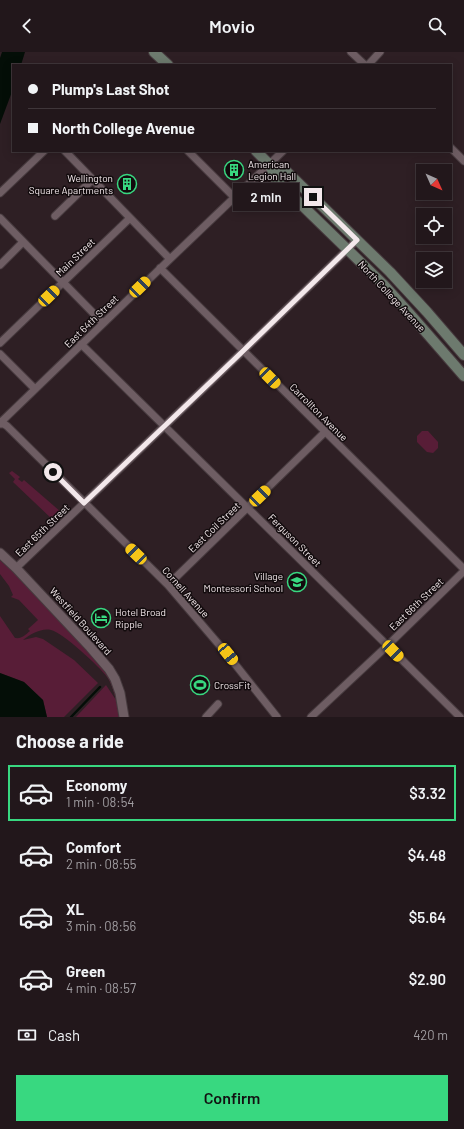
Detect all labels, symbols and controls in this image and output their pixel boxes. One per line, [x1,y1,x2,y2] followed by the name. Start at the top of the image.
[16,15,38,37] icon: back
[209,15,255,37] text: Movio
[426,15,448,37] icon: search
[52,80,170,98] text: Plump's Last Shot
[52,119,195,137] text: North College Avenue
[248,158,296,182] place label: American Legion Hall
[223,159,245,181] building icon: American Legion Hall
[416,164,452,200] north arrow
[416,164,452,288] map controls
[29,172,113,196] place label: Wellington Square Apartments
[116,173,138,195] building icon: Wellington Square Apartments
[233,183,299,211] callout: 2 min
[304,188,322,206] route end
[251,189,281,205] text: 2 min
[416,208,452,244] button: locate
[53,235,97,279] street label: Main Street
[416,252,452,288] button: layers
[356,258,428,334] street label: North College Avenue
[127,274,153,300] car
[36,283,62,309] car
[61,292,121,350] street label: East 64th Street
[257,365,283,391] car
[288,381,350,443] street label: Carrollton Avenue
[44,463,62,481] route start
[247,483,273,509] car
[186,499,243,555] street label: East Coil Street
[13,501,72,559] street label: East 65th Street
[266,511,324,569] street label: Ferguson Street
[123,541,149,567] car
[160,564,212,620] street label: Cornell Avenue
[204,570,283,594] place label: Village Montessori School
[286,571,308,593] school or university icon: Village Montessori School
[387,575,446,633] street label: East 66th Street
[48,585,114,657] street label: Westfield Boulevard
[115,606,166,630] place label: Hotel Broad Ripple
[90,607,112,629] hotel icon: Hotel Broad Ripple
[380,638,406,664] car
[216,641,240,667] car
[189,674,211,696] sports icon: CrossFit
[214,679,251,691] place label: CrossFit
[16,730,124,752] text: Choose a ride
[18,775,54,811] icon: car
[66,776,127,794] text: Economy
[409,784,446,802] text: $3.32
[66,794,135,810] text: 1 min · 08:54
[18,837,54,873] icon: car
[66,838,121,856] text: Comfort
[408,846,446,864] text: $4.48
[66,856,136,872] text: 2 min · 08:55
[18,899,54,935] icon: car
[66,900,84,918] text: XL
[409,908,446,926] text: $5.64
[66,918,136,934] text: 3 min · 08:56
[18,961,54,997] icon: car
[66,962,105,980] text: Green
[409,970,446,988] text: $2.90
[66,980,136,996] text: 4 min · 08:57
[16,1024,38,1046] icon: cash
[48,1026,80,1044] text: Cash
[413,1027,448,1043] text: 420 m
[16,1075,448,1121] button: Confirm

